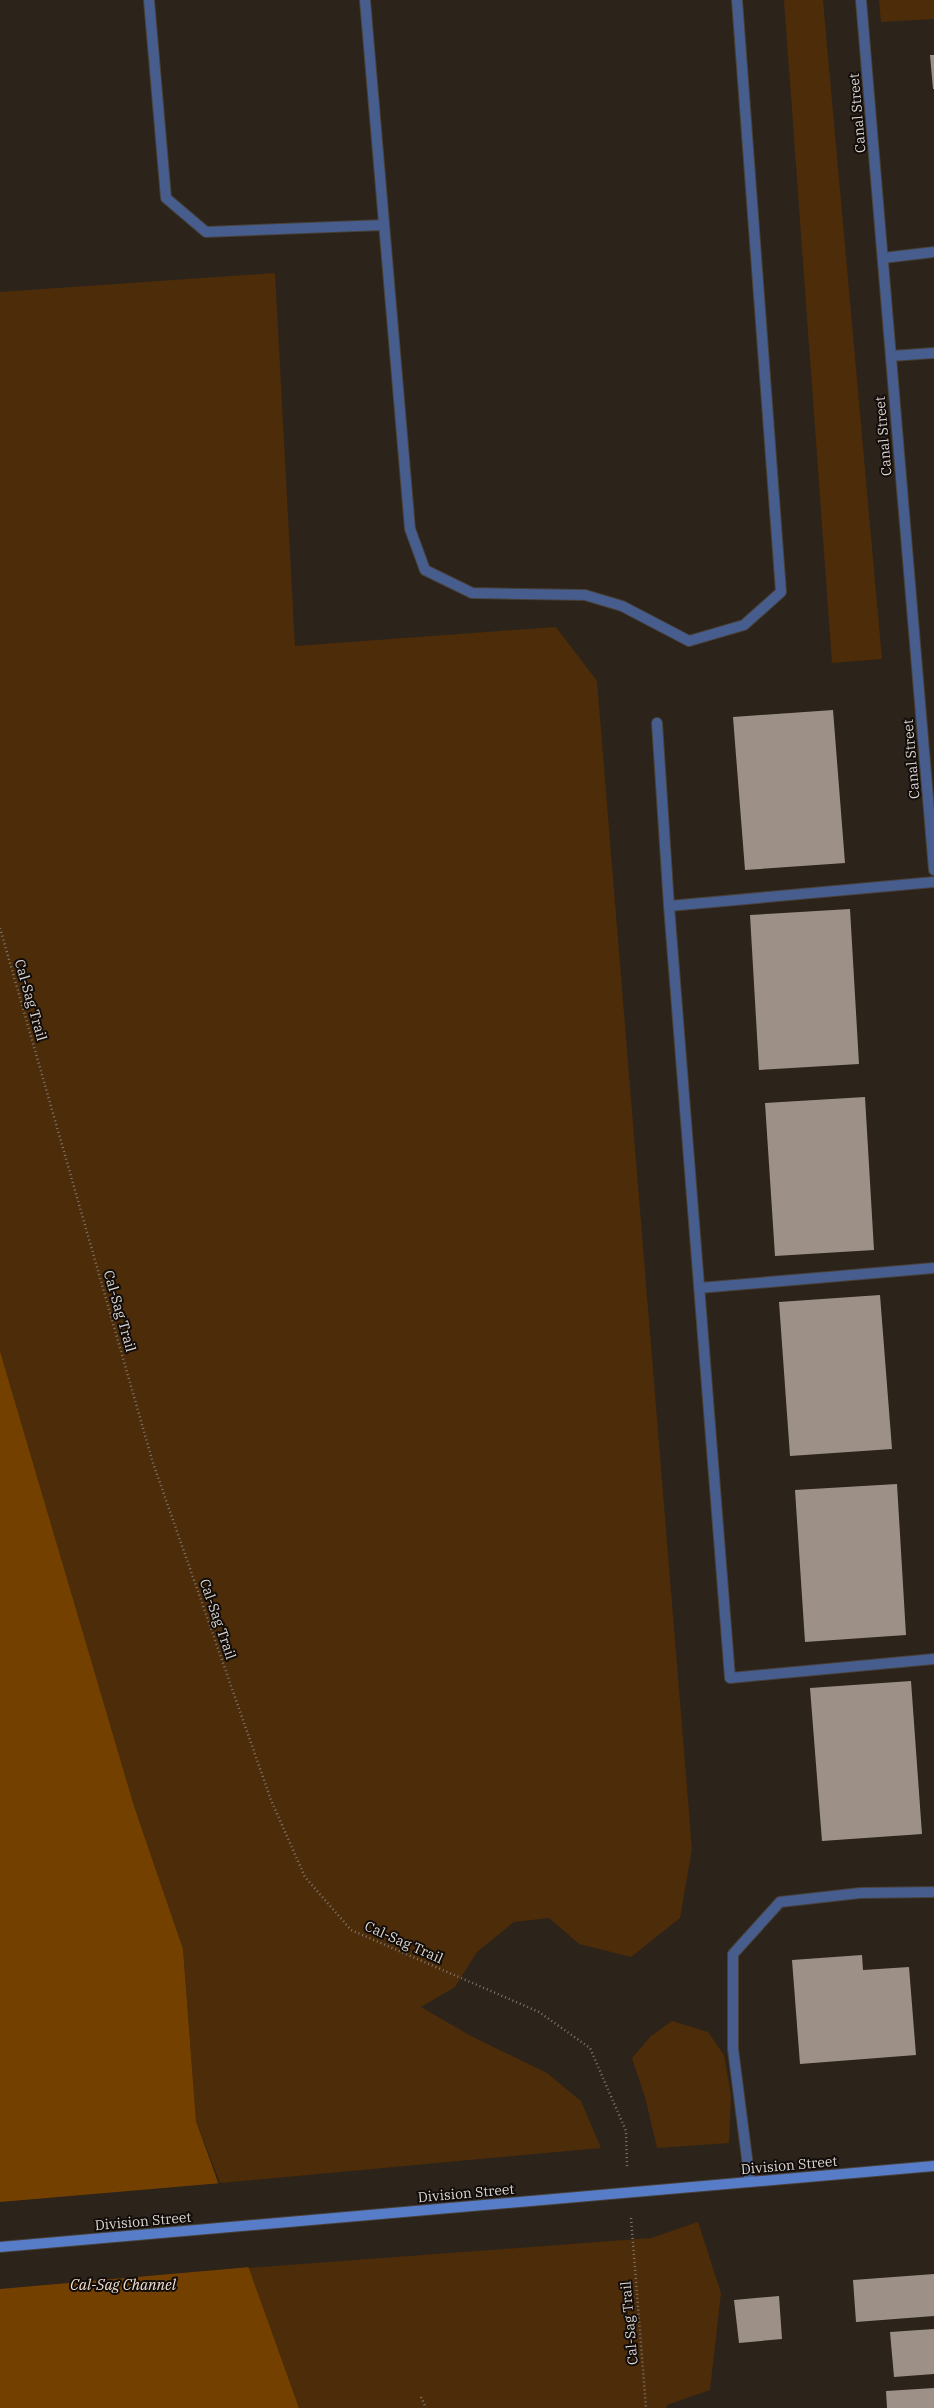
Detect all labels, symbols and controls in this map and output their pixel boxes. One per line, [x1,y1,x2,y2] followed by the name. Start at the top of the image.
[845,72,869,154] street label: Canal Street
[871,395,895,477] street label: Canal Street
[899,718,923,800] street label: Canal Street
[11,957,51,1043] street label: Cal-Sag Trail
[100,1268,140,1354] street label: Cal-Sag Trail
[196,1576,240,1662] street label: Cal-Sag Trail
[362,1917,446,1967] street label: Cal-Sag Trail
[740,2152,838,2178] street label: Division Street
[417,2180,515,2206] street label: Division Street
[94,2208,192,2234] street label: Division Street
[70,2275,177,2294] water label: Cal-Sag Channel
[616,2280,642,2366] street label: Cal-Sag Trail

